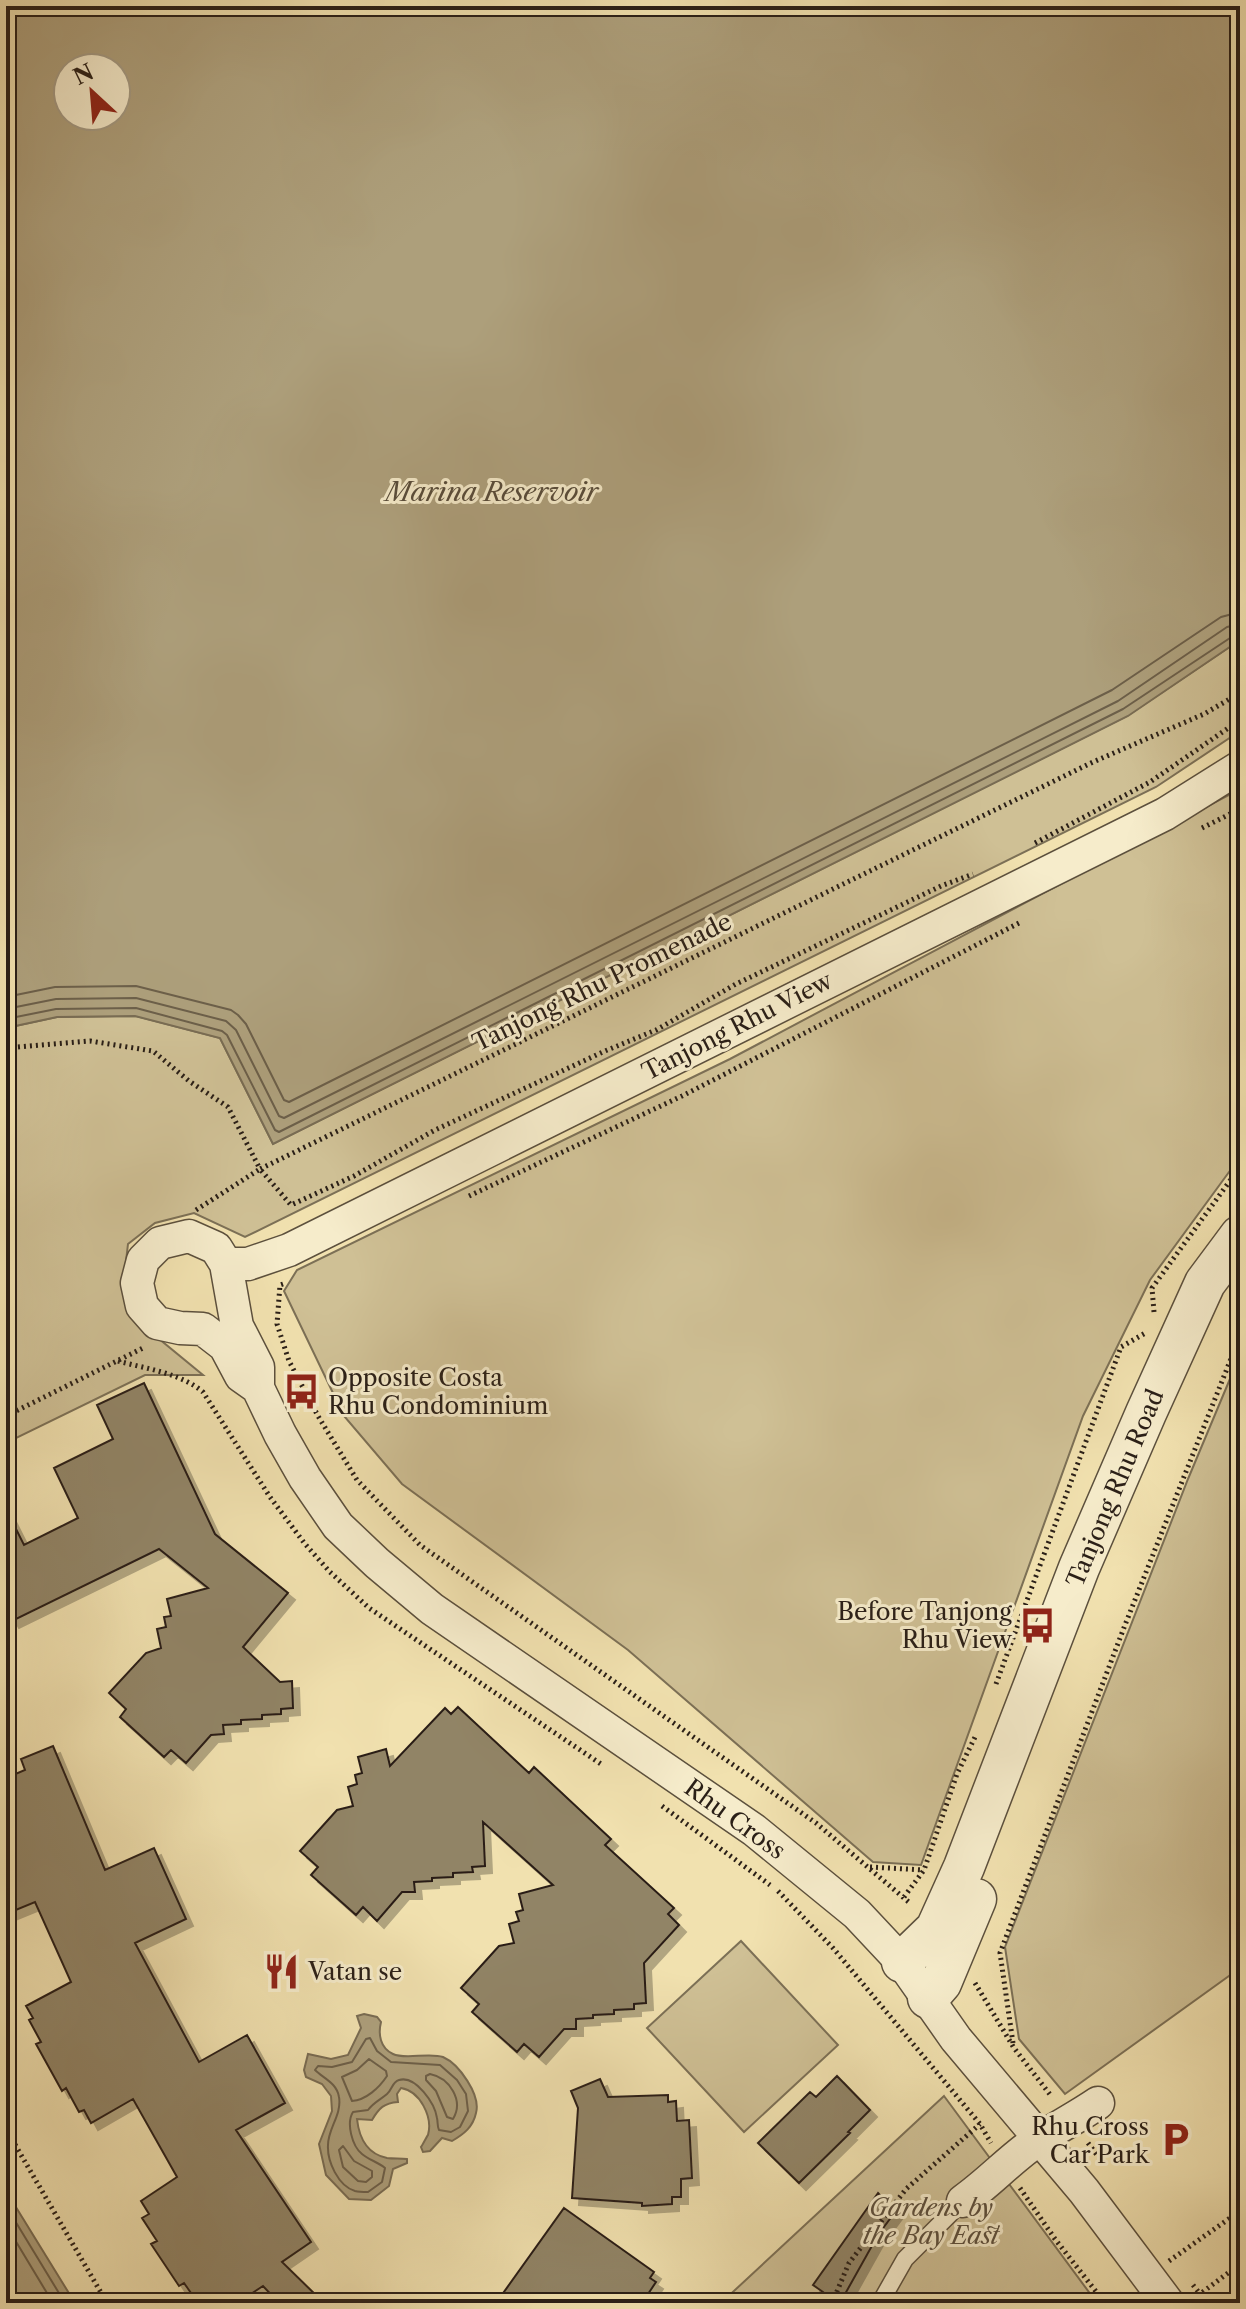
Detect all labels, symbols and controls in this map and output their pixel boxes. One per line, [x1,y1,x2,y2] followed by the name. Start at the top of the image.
[52,52,132,132] north arrow
[69,58,98,91] text: N
[382,476,600,508] water label: Marina Reservoir
[468,907,736,1057] street label: Tanjong Rhu Promenade
[637,965,838,1086] street label: Tanjong Rhu View
[328,1363,548,1420] place label: Opposite Costa Rhu Condominium
[283,1372,321,1410] bus stop icon: Opposite Costa Rhu Condominium
[1060,1384,1170,1591] street label: Tanjong Rhu Road
[837,1597,1013,1654] place label: Before Tanjong Rhu View
[1019,1606,1057,1644] bus stop icon: Before Tanjong Rhu View
[679,1773,791,1865] street label: Rhu Cross
[263,1952,301,1990] restaurant icon: Vatan se
[307,1957,402,1986] place label: Vatan se
[1031,2112,1150,2169] place label: Rhu Cross Car Park
[1156,2121,1194,2159] parking icon: Rhu Cross Car Park
[863,2193,1000,2250] park label: Gardens by the Bay East

